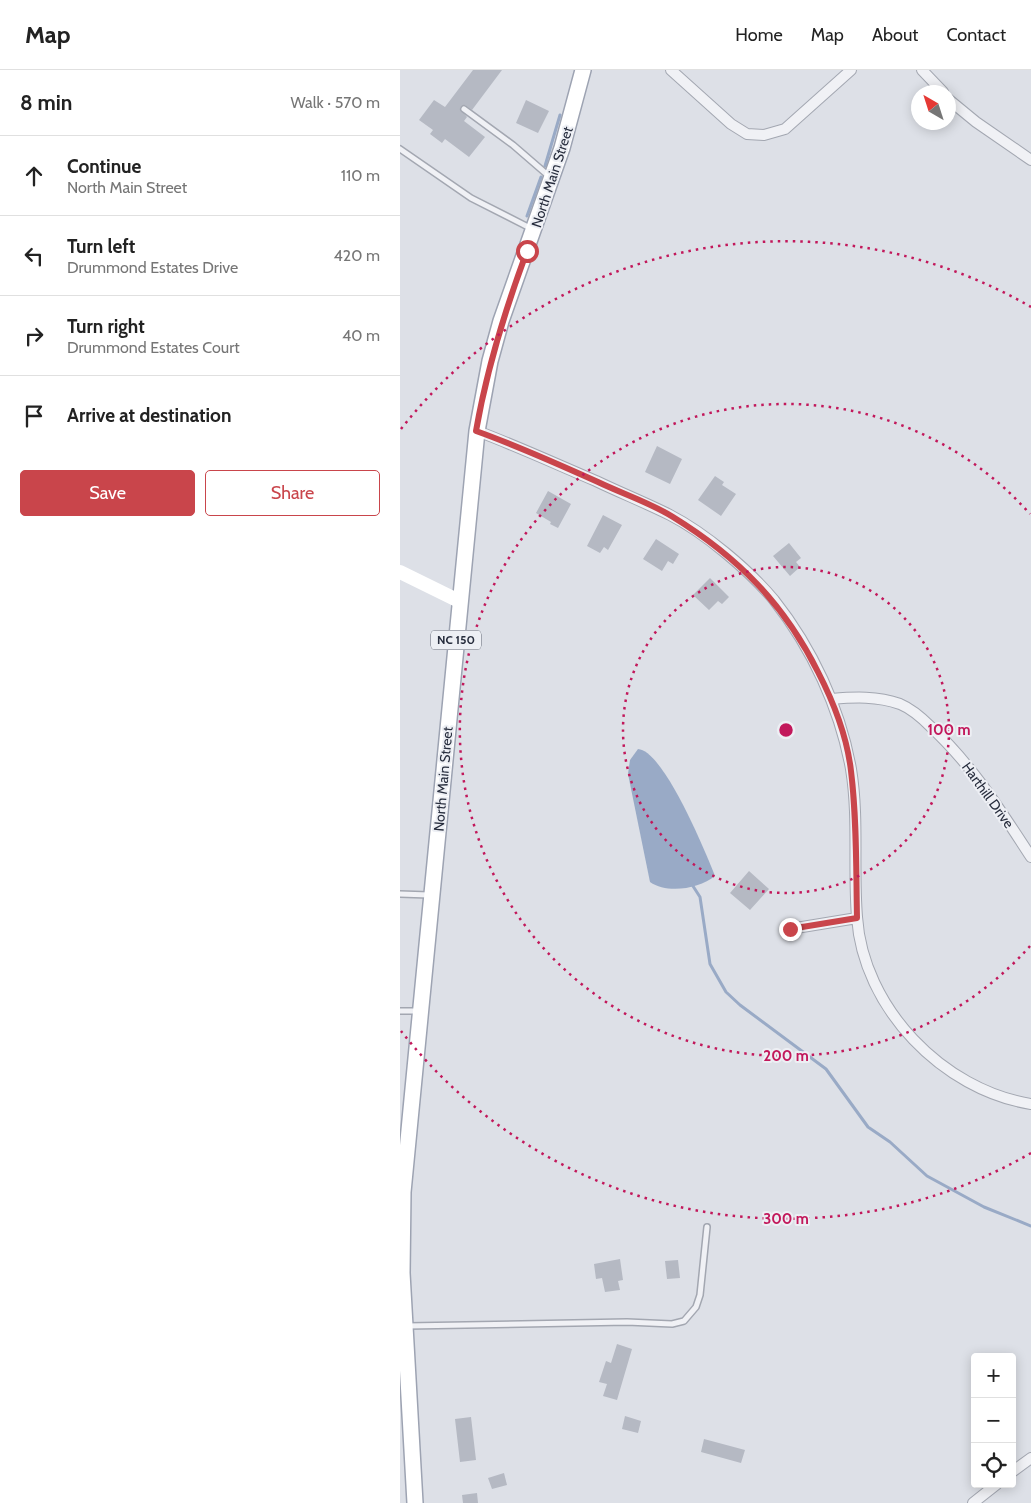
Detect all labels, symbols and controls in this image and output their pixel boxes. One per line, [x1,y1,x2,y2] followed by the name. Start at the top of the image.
[25,20,71,49] text: Map
[735,24,783,46] text: Home
[811,24,844,46] text: Map
[872,24,918,46] text: About
[946,24,1006,46] text: Contact
[911,85,956,130] north arrow
[20,90,72,115] text: 8 min
[291,93,380,112] text: Walk · 570 m
[527,124,577,230] street label: North Main Street
[67,155,141,178] text: Continue
[20,162,48,190] icon: ahead
[341,166,380,185] text: 110 m
[67,178,187,197] text: North Main Street
[67,235,135,258] text: Turn left
[516,240,539,263] route start
[20,242,48,270] icon: left
[334,246,380,265] text: 420 m
[67,258,238,277] text: Drummond Estates Drive
[67,315,145,338] text: Turn right
[20,322,48,350] icon: right
[342,326,380,345] text: 40 m
[67,338,240,357] text: Drummond Estates Court
[20,402,48,430] icon: arrive
[67,404,231,427] text: Arrive at destination
[20,470,195,516] button: Save
[205,470,380,516] button: Share
[431,630,481,650] road number: NC 150
[777,721,795,739] centre of rings
[927,721,971,739] text: 100 m
[429,726,457,832] street label: North Main Street
[958,758,1018,832] street label: Harthill Drive
[779,918,802,941] route end
[763,1047,809,1065] text: 200 m
[763,1210,809,1228] text: 300 m
[971,1353,1016,1488] map controls
[971,1353,1016,1398] button: +
[971,1398,1016,1443] button: −
[971,1443,1016,1488] button: locate

